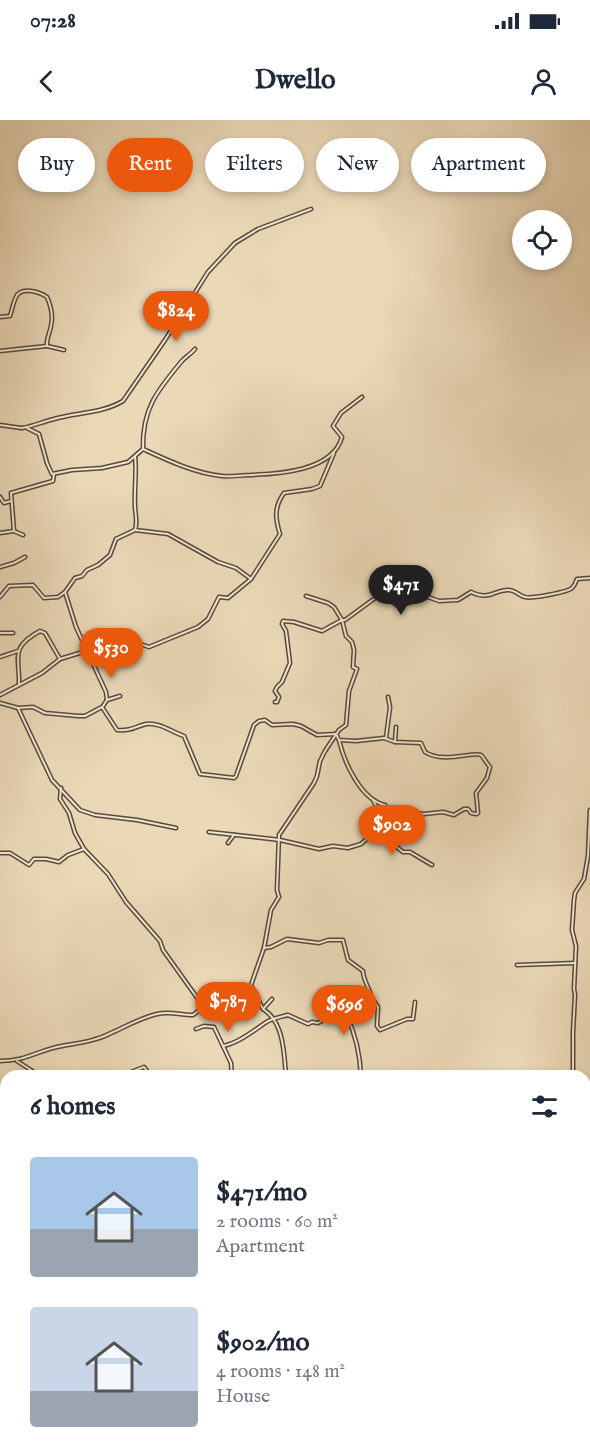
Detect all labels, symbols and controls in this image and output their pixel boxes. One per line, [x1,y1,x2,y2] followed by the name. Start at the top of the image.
[30,7,76,35] text: 07:28
[255,64,335,98] text: Dwello
[30,65,63,98] icon: back
[527,65,560,98] icon: person
[18,138,95,192] chip: Buy
[107,138,193,192] chip: Rent
[205,138,304,192] chip: Filters
[316,138,399,192] chip: New
[411,138,546,192] chip: Apartment
[512,210,572,270] map controls
[512,210,572,270] button: locate
[140,291,212,342] pin: $824
[157,298,195,323] text: $824
[365,565,437,616] pin: $471
[382,572,420,597] text: $471
[75,628,147,679] pin: $530
[93,635,129,660] text: $530
[356,805,428,856] pin: $902
[372,812,412,837] text: $902
[192,982,264,1033] pin: $787
[308,985,380,1036] pin: $696
[209,989,247,1014] text: $787
[326,992,362,1017] text: $696
[30,1090,115,1123] text: 6 homes
[528,1090,561,1123] icon: filters
[216,1176,307,1209] text: $471/mo
[78,1181,150,1253] icon: home
[216,1209,338,1234] text: 2 rooms · 60 m²
[216,1234,305,1259] text: Apartment
[216,1326,310,1359] text: $902/mo
[78,1331,150,1403] icon: home
[216,1359,345,1384] text: 4 rooms · 148 m²
[216,1384,270,1409] text: House

